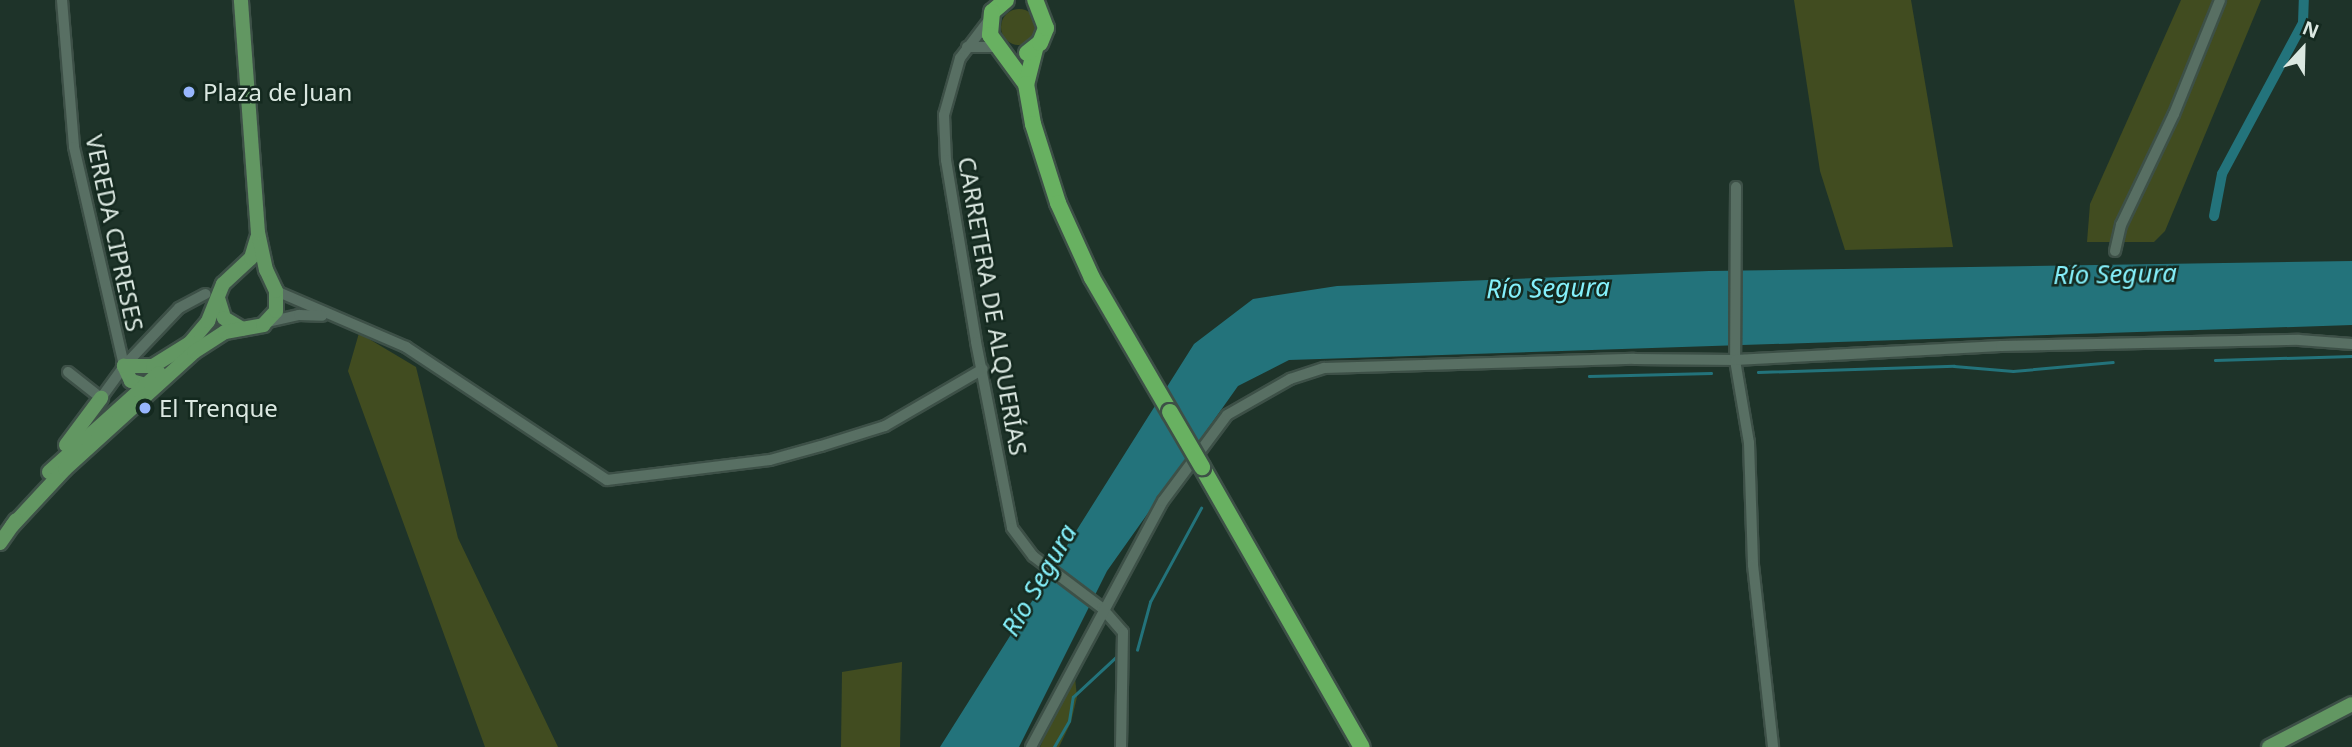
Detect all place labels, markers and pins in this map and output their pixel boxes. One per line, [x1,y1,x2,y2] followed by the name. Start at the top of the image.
[203,78,352,106] place label: Plaza de Juan
[181,84,197,100] marker: Plaza de Juan
[159,394,278,422] place label: El Trenque
[137,400,153,416] marker: El Trenque

